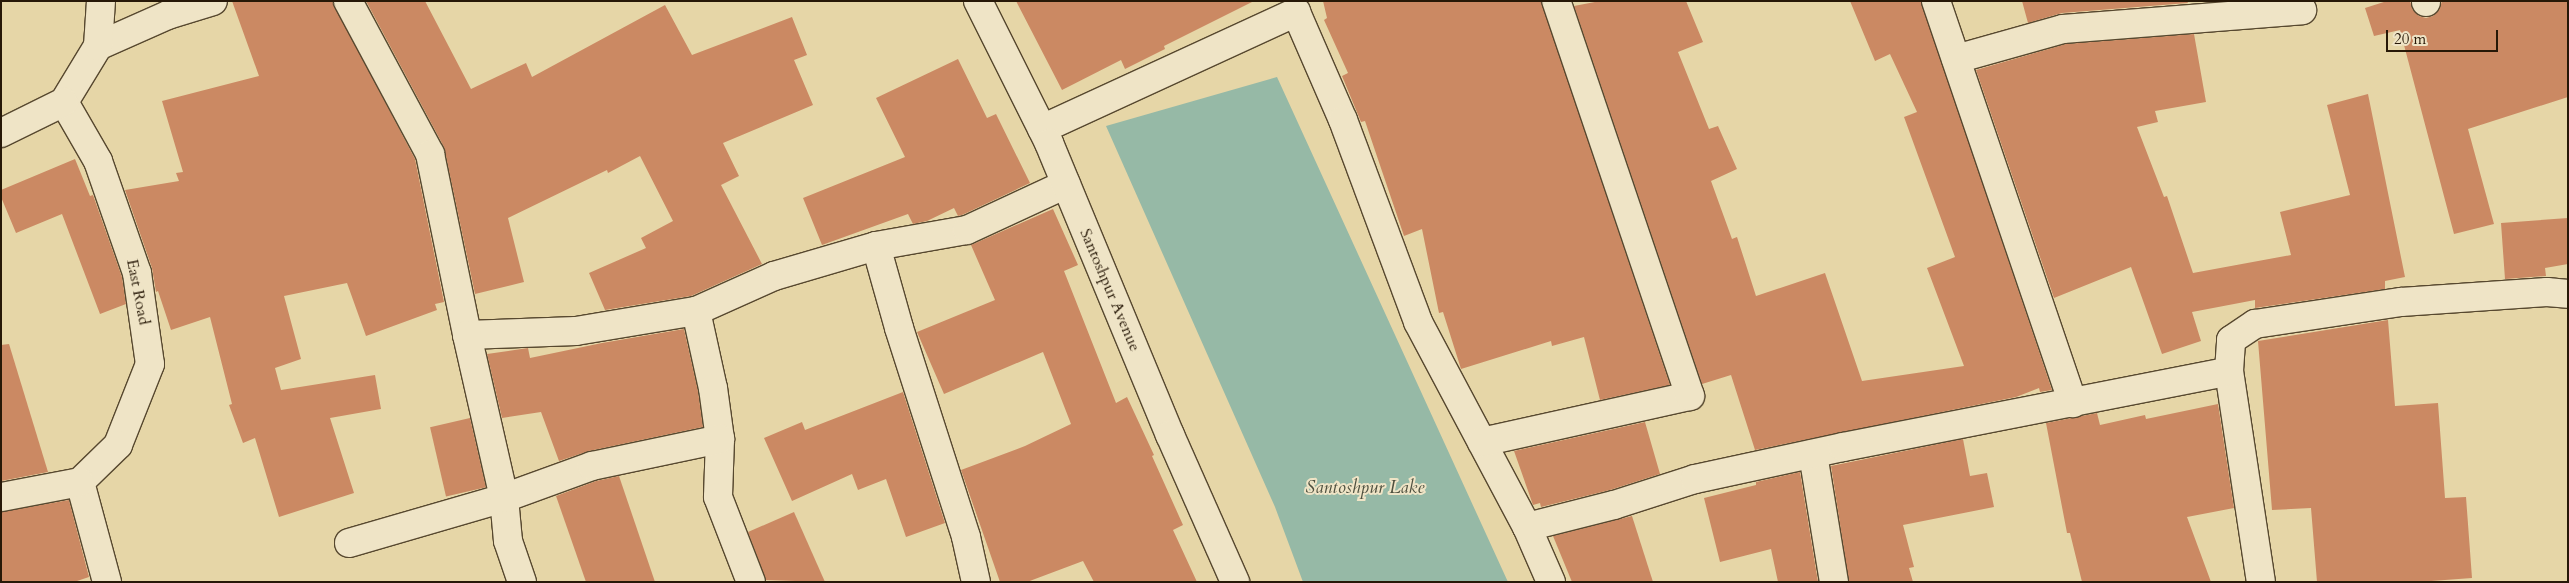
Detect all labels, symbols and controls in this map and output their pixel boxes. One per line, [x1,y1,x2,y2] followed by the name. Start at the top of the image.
[2389,20,2502,52] scale bar
[2394,29,2426,49] text: 20 m
[1076,226,1144,354] street label: Santoshpur Avenue
[122,257,154,327] street label: East Road
[1306,477,1424,499] water label: Santoshpur Lake

